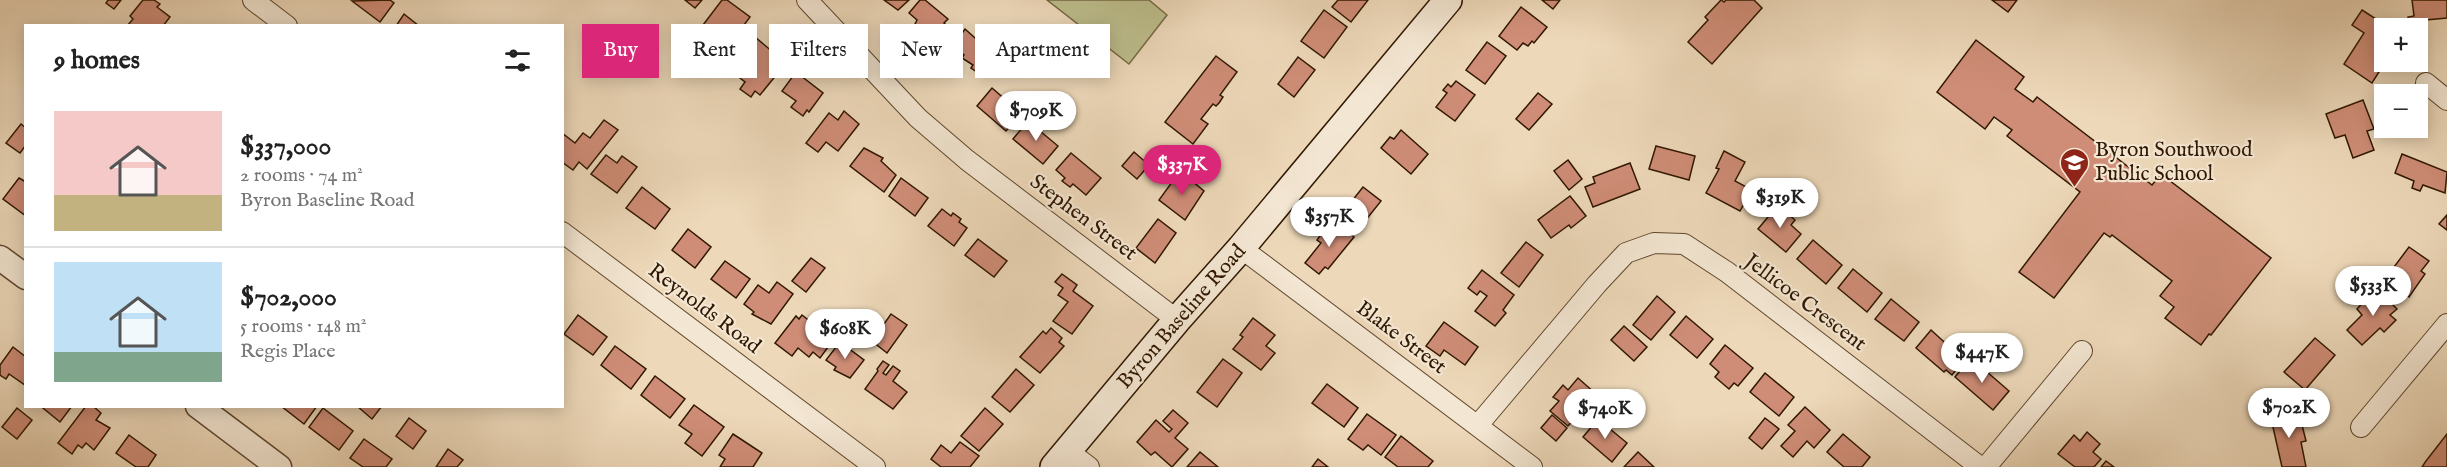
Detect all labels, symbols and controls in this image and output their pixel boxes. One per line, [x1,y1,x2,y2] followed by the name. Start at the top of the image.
[2374,18,2428,138] map controls
[2374,18,2428,72] button: +
[582,24,659,78] chip: Buy
[671,24,757,78] chip: Rent
[769,24,868,78] chip: Filters
[880,24,963,78] chip: New
[975,24,1110,78] chip: Apartment
[54,44,140,77] text: 9 homes
[501,44,534,77] icon: filters
[2374,84,2428,138] button: −
[994,91,1078,142] pin: $709K
[1009,98,1063,123] text: $709K
[240,130,331,163] text: $337,000
[102,135,174,207] icon: home
[2095,137,2253,188] place label: Byron Southwood Public School
[1140,145,1224,196] pin: $337K
[2058,146,2090,188] school or university icon: Byron Southwood Public School
[1157,152,1207,177] text: $337K
[240,163,363,188] text: 2 rooms · 74 m²
[1024,169,1142,267] street label: Stephen Street
[1738,178,1822,229] pin: $319K
[1755,185,1805,210] text: $319K
[240,188,414,213] text: Byron Baseline Road
[1287,197,1371,248] pin: $357K
[1304,204,1354,229] text: $357K
[1112,238,1253,395] street label: Byron Baseline Road
[1737,247,1871,358] street label: Jellicoe Crescent
[642,258,767,361] street label: Reynolds Road
[2331,266,2415,317] pin: $533K
[2349,273,2397,298] text: $533K
[240,281,337,314] text: $702,000
[102,286,174,358] icon: home
[1350,295,1452,381] street label: Blake Street
[803,309,887,360] pin: $608K
[240,314,367,339] text: 5 rooms · 148 m²
[819,316,871,341] text: $608K
[1940,333,2024,384] pin: $447K
[240,339,335,364] text: Regis Place
[1955,340,2009,365] text: $447K
[2247,388,2331,439] pin: $702K
[1563,389,1647,440] pin: $740K
[2262,395,2316,420] text: $702K
[1578,396,1632,421] text: $740K

